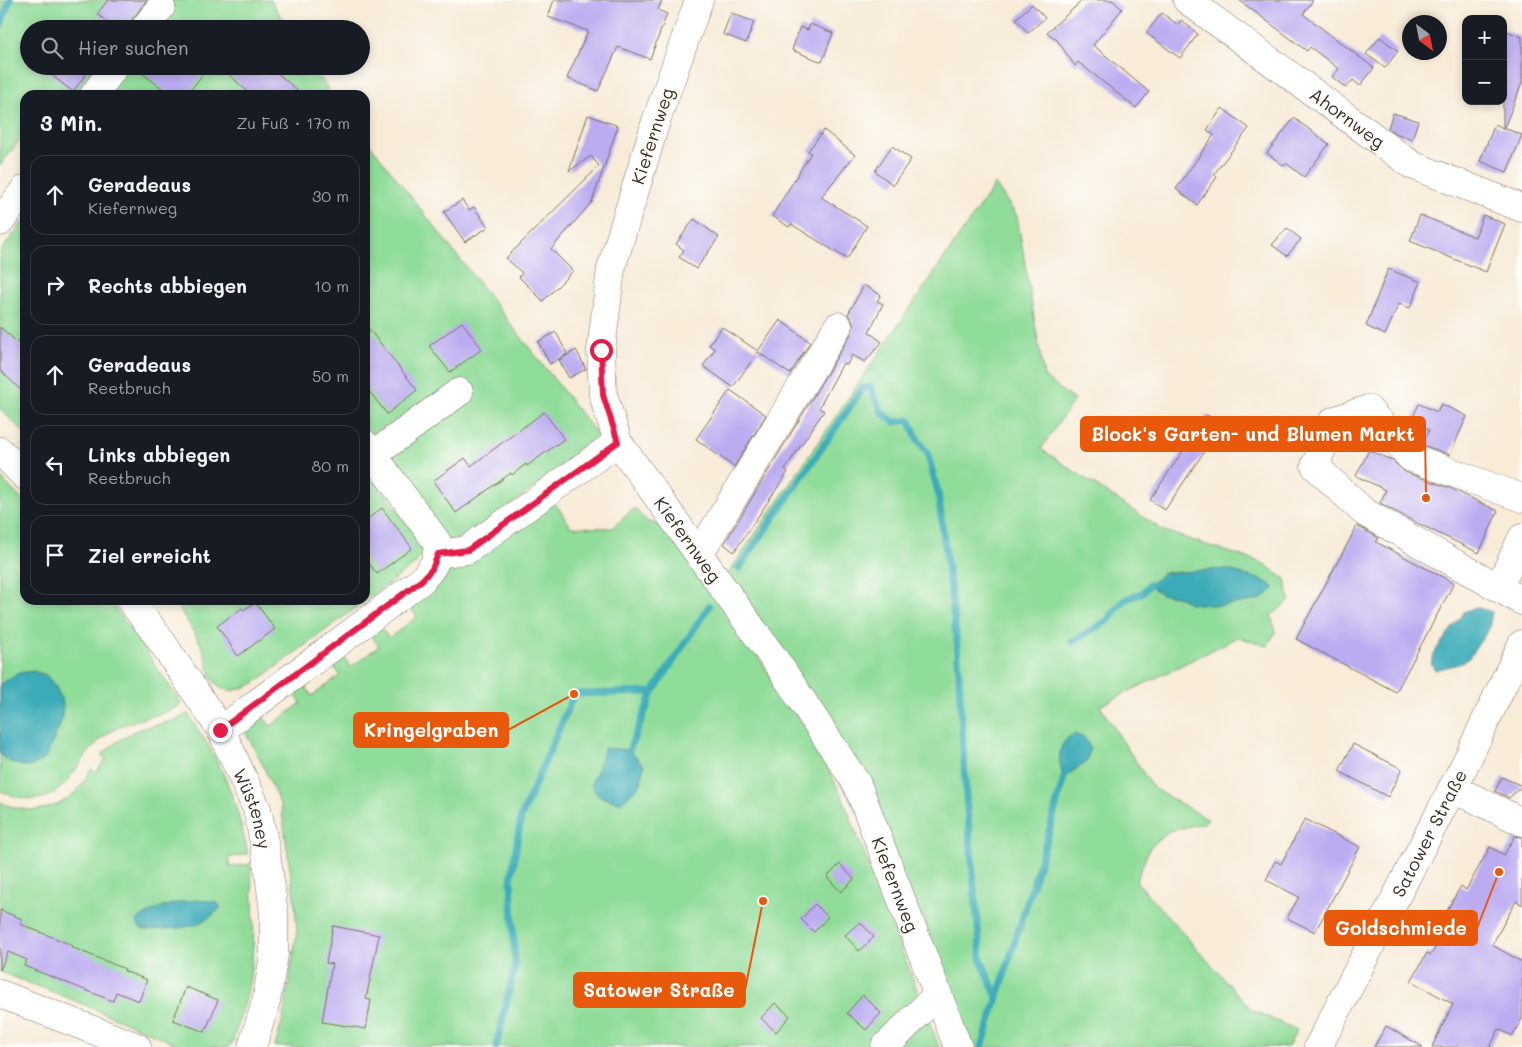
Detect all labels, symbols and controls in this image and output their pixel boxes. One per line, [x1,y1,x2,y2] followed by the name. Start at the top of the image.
[1402,15,1447,60] north arrow
[1462,15,1507,105] map controls
[1462,15,1507,60] button: +
[20,20,370,75] search box
[38,34,66,62] icon: search
[78,35,189,60] text: Hier suchen
[1462,60,1507,105] button: −
[1305,82,1390,153] street label: Ahornweg
[625,85,679,187] street label: Kiefernweg
[40,109,103,136] text: 3 Min.
[237,112,350,133] text: Zu Fuß · 170 m
[88,172,191,197] text: Geradeaus
[41,181,69,209] icon: ahead
[312,185,349,206] text: 30 m
[88,197,177,218] text: Kiefernweg
[41,271,69,299] icon: right
[88,273,247,298] text: Rechts abbiegen
[314,275,349,296] text: 10 m
[590,339,613,362] route start
[88,352,191,377] text: Geradeaus
[41,361,69,389] icon: ahead
[312,365,349,386] text: 50 m
[88,377,171,398] text: Reetbruch
[1081,417,1425,451] callout: Block's Garten- und Blumen Markt
[1091,421,1415,446] text: Block's Garten- und Blumen Markt
[88,442,230,467] text: Links abbiegen
[41,451,69,479] icon: left
[312,455,349,476] text: 80 m
[88,467,171,488] text: Reetbruch
[649,492,727,587] street label: Kiefernweg
[41,541,69,569] icon: arrive
[88,543,211,568] text: Ziel erreicht
[354,713,508,747] callout: Kringelgraben
[364,717,498,742] text: Kringelgraben
[209,719,232,742] route end
[228,764,277,851] street label: Wüsteney
[1386,765,1472,901] street label: Satower Straße
[866,833,925,936] street label: Kiefernweg
[1325,911,1477,945] callout: Goldschmiede
[1335,915,1467,940] text: Goldschmiede
[574,973,745,1007] callout: Satower Straße
[583,977,735,1002] text: Satower Straße

